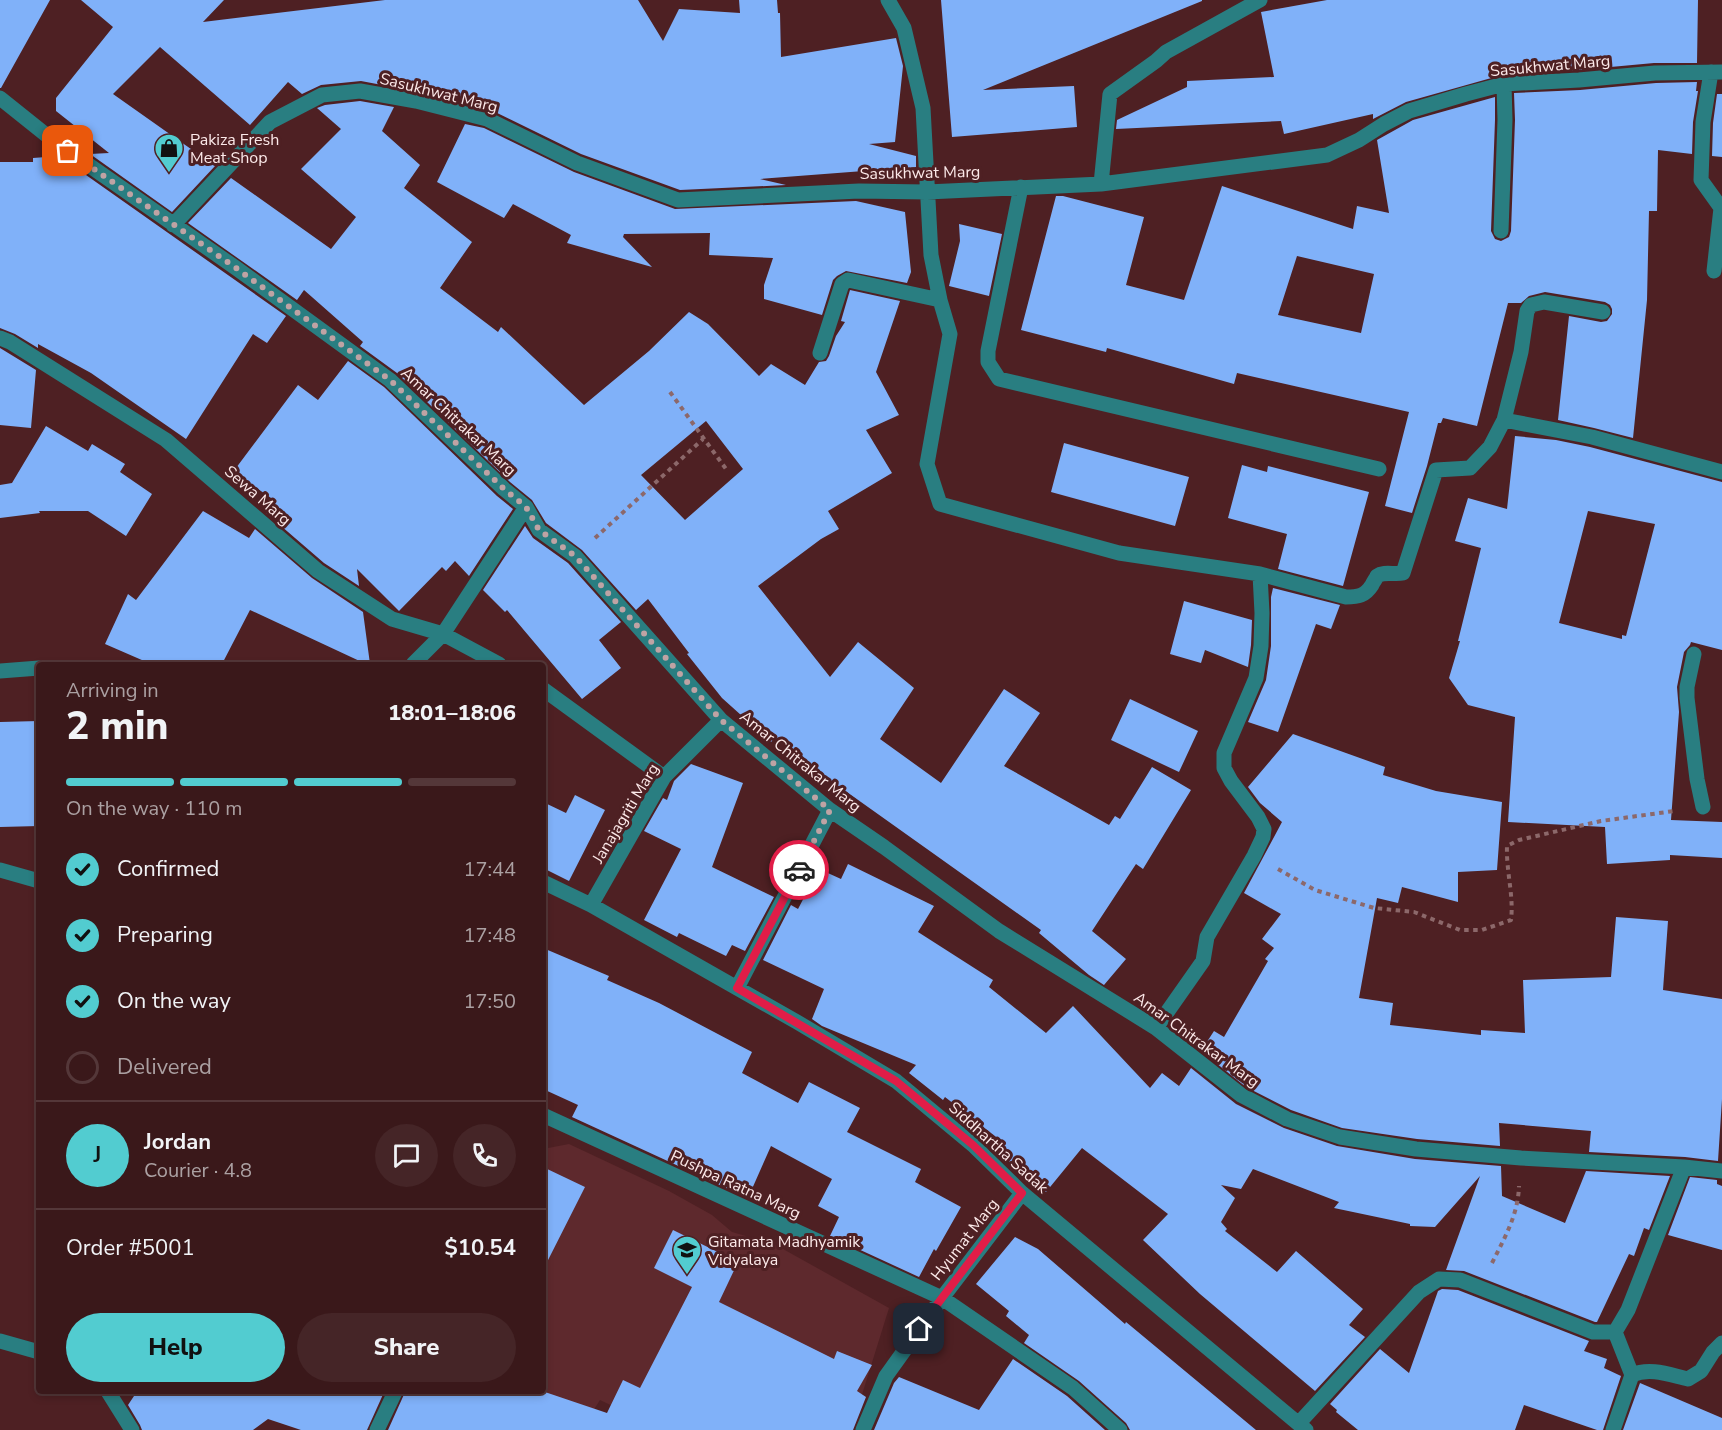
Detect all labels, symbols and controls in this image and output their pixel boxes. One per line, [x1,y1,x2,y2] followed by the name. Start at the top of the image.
[1489,50,1611,82] street label: Sasukhwat Marg
[378,68,500,118] street label: Sasukhwat Marg
[42,125,93,176] pin
[190,129,279,169] place label: Pakiza Fresh Meat Shop
[153,132,185,174] shop icon: Pakiza Fresh Meat Shop
[51,134,84,167] icon: bag
[860,161,981,185] street label: Sasukhwat Marg
[396,362,521,481] street label: Amar Chitrakar Marg
[219,461,295,531] street label: Sewa Marg
[66,677,159,704] text: Arriving in
[388,698,516,728] text: 18:01–18:06
[66,700,169,753] text: 2 min
[735,706,866,818] street label: Amar Chitrakar Marg
[587,759,664,868] street label: Janajagriti Marg
[66,795,242,822] text: On the way · 110 m
[769,840,829,900] courier
[66,853,99,886] icon: check
[117,854,219,884] text: Confirmed
[783,854,816,887] icon: car
[463,856,516,883] text: 17:44
[66,919,99,952] icon: check
[117,920,213,950] text: Preparing
[463,922,516,949] text: 17:48
[66,985,99,1018] icon: check
[117,986,231,1016] text: On the way
[1129,987,1264,1093] street label: Amar Chitrakar Marg
[463,988,516,1015] text: 17:50
[117,1052,212,1082] text: Delivered
[944,1097,1054,1199] street label: Siddhartha Sadak
[375,1124,438,1187] button: chat
[453,1124,516,1187] button: phone
[144,1127,211,1157] text: Jordan
[94,1140,101,1170] text: J
[667,1145,804,1225] street label: Pushpa Ratna Marg
[144,1157,252,1184] text: Courier · 4.8
[926,1194,1004,1285] street label: Hyumat Marg
[707,1231,861,1271] place label: Gitamata Madhyamik Vidyalaya
[66,1233,195,1263] text: Order #5001
[445,1233,516,1263] text: $10.54
[671,1234,703,1276] school or university icon: Gitamata Madhyamik Vidyalaya
[893,1303,944,1354] pin
[902,1312,935,1345] icon: home
[66,1313,285,1382] button: Help
[297,1313,516,1382] button: Share

